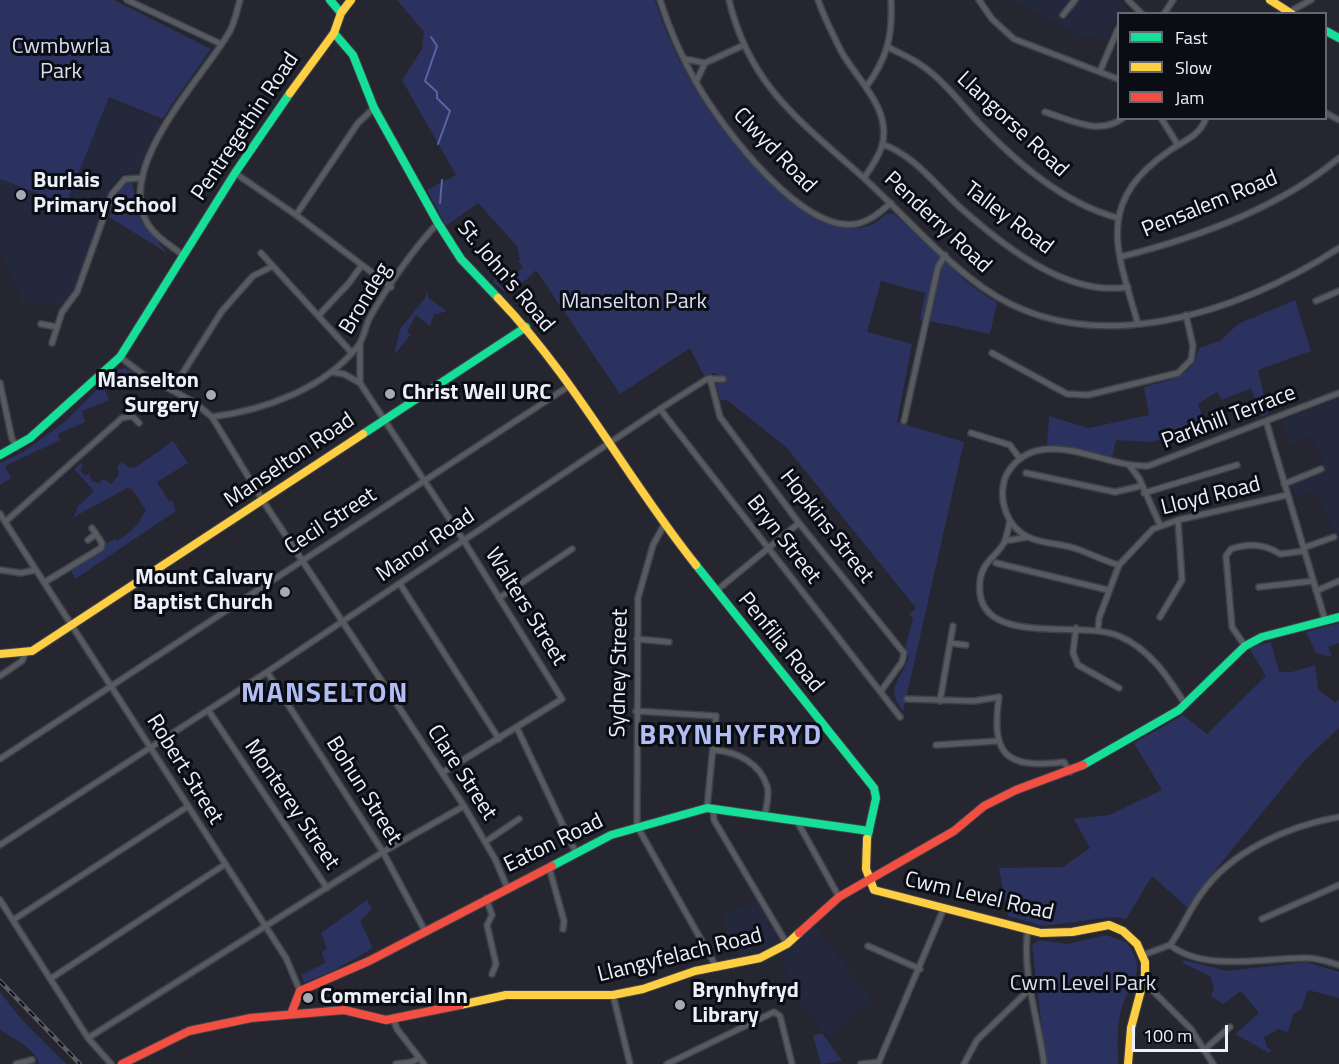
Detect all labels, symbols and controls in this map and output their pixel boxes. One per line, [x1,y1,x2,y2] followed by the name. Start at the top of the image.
[1117,12,1327,120] legend
[1175,24,1208,51] text: Fast
[12,35,110,86] park label: Cwmbwrla Park
[187,48,305,206] street label: Pentregethin Road
[1175,54,1212,81] text: Slow
[951,67,1073,183] street label: Llangorse Road
[1175,84,1204,111] text: Jam
[727,103,821,199] street label: Clwyd Road
[1138,166,1282,244] street label: Pensalem Road
[878,167,996,279] street label: Penderry Road
[33,169,177,220] place label: Burlais Primary School
[958,177,1058,261] street label: Talley Road
[14,188,28,202] marker: Burlais Primary School
[451,216,559,338] street label: St. John's Road
[334,259,398,339] street label: Brondeg
[561,290,707,316] park label: Manselton Park
[97,369,199,420] place label: Manselton Surgery
[1158,380,1300,456] street label: Parkhill Terrace
[402,381,551,407] place label: Christ Well URC
[383,387,397,401] marker: Christ Well URC
[204,388,218,402] marker: Manselton Surgery
[220,408,360,514] street label: Manselton Road
[773,465,879,589] street label: Hopkins Street
[1159,472,1263,522] street label: Lloyd Road
[280,483,382,561] street label: Cecil Street
[740,490,826,590] street label: Bryn Street
[372,503,480,589] street label: Manor Road
[478,543,572,671] street label: Walters Street
[133,566,273,618] place label: Mount Calvary Baptist Church
[278,585,292,599] marker: Mount Calvary Baptist Church
[732,588,828,698] street label: Penfilia Road
[606,608,634,738] street label: Sydney Street
[241,678,409,712] district label: MANSELTON
[140,710,228,830] street label: Robert Street
[420,720,502,826] street label: Clare Street
[639,720,823,754] district label: BRYNHYFRYD
[319,732,407,850] street label: Bohun Street
[238,735,344,875] street label: Monterey Street
[500,809,608,879] street label: Eaton Road
[902,867,1056,927] street label: Cwm Level Road
[595,923,765,989] street label: Llangyfelach Road
[1010,972,1156,998] park label: Cwm Level Park
[692,979,799,1030] place label: Brynhyfryd Library
[320,985,468,1011] place label: Commercial Inn
[301,991,315,1005] marker: Commercial Inn
[673,998,687,1012] marker: Brynhyfryd Library
[1135,1013,1231,1051] scale bar
[1143,1022,1192,1049] text: 100 m

